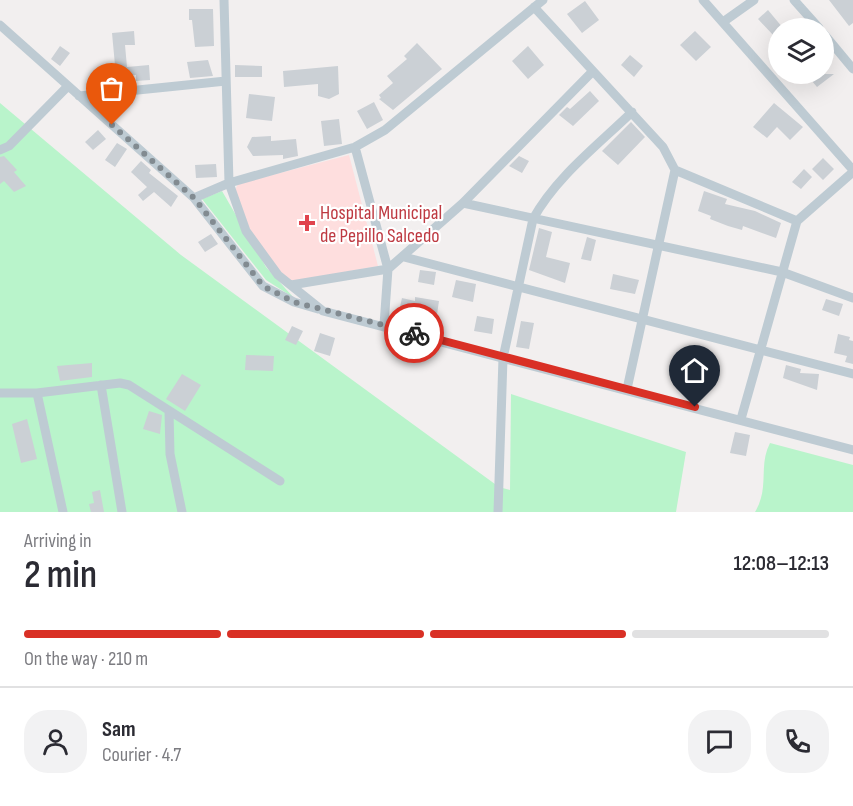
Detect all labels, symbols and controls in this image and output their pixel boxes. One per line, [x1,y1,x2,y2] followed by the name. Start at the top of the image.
[768,18,834,84] map controls
[768,18,834,84] button: layers
[86,63,137,125] pin
[95,72,128,105] icon: bag
[320,201,442,248] place label: Hospital Municipal de Pepillo Salcedo
[298,214,316,232] marker: Hospital Municipal de Pepillo Salcedo
[384,303,444,363] courier
[398,317,431,350] icon: bike
[669,345,720,407] pin
[678,354,711,387] icon: home
[24,529,92,553] text: Arriving in
[733,550,829,577] text: 12:08–12:13
[24,552,97,599] text: 2 min
[24,647,148,671] text: On the way · 210 m
[24,710,87,773] button: person
[688,710,751,773] button: chat
[766,710,829,773] button: phone
[102,716,136,743] text: Sam
[102,743,181,767] text: Courier · 4.7

